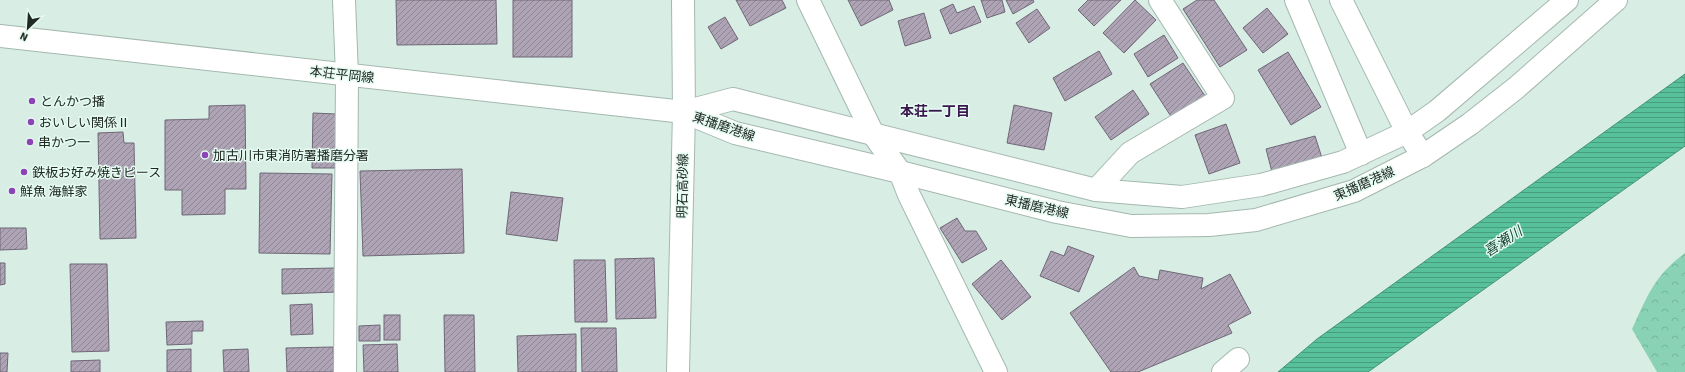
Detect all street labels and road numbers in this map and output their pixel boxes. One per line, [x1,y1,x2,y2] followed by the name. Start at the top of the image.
[309,63,375,87] street label: 本荘平岡線
[690,108,757,146] street label: 東播磨港線
[673,153,693,219] street label: 明石高砂線
[1331,162,1398,205] street label: 東播磨港線
[1003,191,1070,223] street label: 東播磨港線

